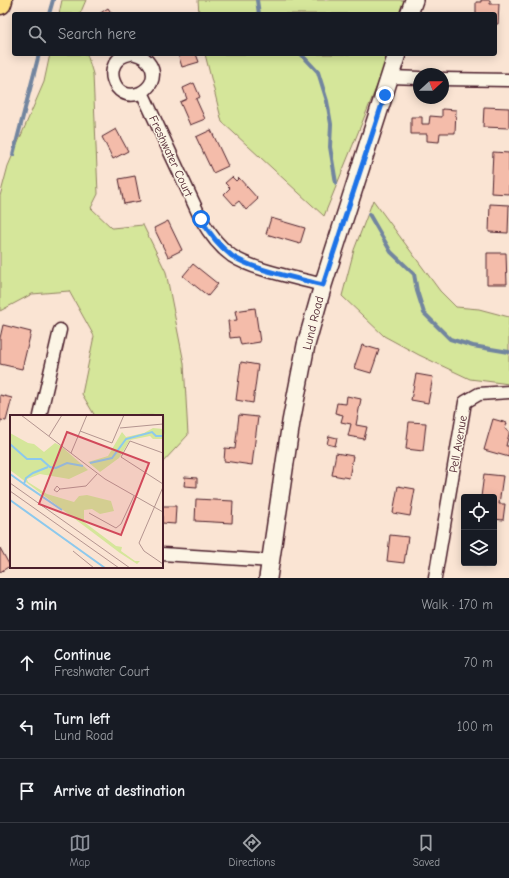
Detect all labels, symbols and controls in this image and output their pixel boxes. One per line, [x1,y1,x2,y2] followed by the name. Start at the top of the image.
[12,12,497,56] search box
[26,23,48,45] icon: search
[58,25,136,43] text: Search here
[413,68,449,104] north arrow
[376,86,394,104] route end
[146,113,196,199] street label: Freshwater Court
[192,210,210,228] route start
[300,295,326,351] street label: Lund Road
[446,414,470,474] street label: Pell Avenue
[10,415,163,568] inset map
[461,494,497,566] map controls
[461,494,497,530] button: locate
[461,530,497,566] button: layers
[16,595,57,614] text: 3 min
[421,597,493,612] text: Walk · 170 m
[54,646,111,664] text: Continue
[16,652,38,674] icon: ahead
[464,655,493,670] text: 70 m
[54,664,149,679] text: Freshwater Court
[54,710,110,728] text: Turn left
[16,716,38,738] icon: left
[457,719,493,734] text: 100 m
[54,728,113,743] text: Lund Road
[16,780,38,802] icon: arrive
[54,782,185,800] text: Arrive at destination
[69,832,91,869] tab: Map
[229,832,275,869] tab: Directions
[413,832,440,869] tab: Saved

